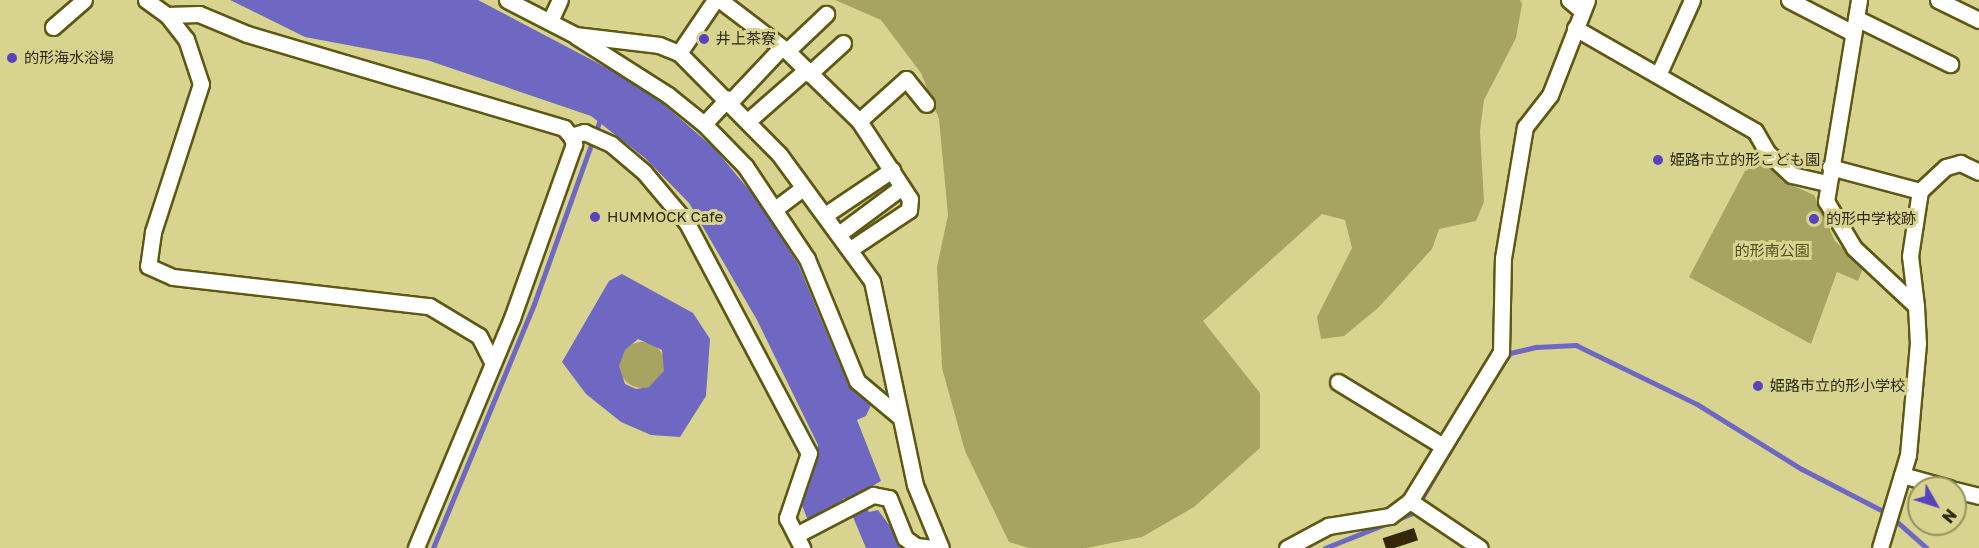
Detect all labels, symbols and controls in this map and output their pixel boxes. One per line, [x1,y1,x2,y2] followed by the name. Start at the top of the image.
[716,30,776,48] place label: 井上茶寮
[697,32,711,46] marker: 井上茶寮
[24,49,114,67] place label: 的形海水浴場
[5,51,19,65] marker: 的形海水浴場
[1670,151,1820,169] place label: 姫路市立的形こども園
[1651,153,1665,167] marker: 姫路市立的形こども園
[607,208,723,226] place label: HUMMOCK Cafe
[588,210,602,224] marker: HUMMOCK Cafe
[1826,210,1916,228] place label: 的形中学校跡
[1807,212,1821,226] marker: 的形中学校跡
[1735,242,1809,260] park label: 的形南公園
[1770,377,1905,395] place label: 姫路市立的形小学校
[1751,379,1765,393] marker: 姫路市立的形小学校
[1907,476,1967,536] north arrow
[1938,505,1961,527] text: N

